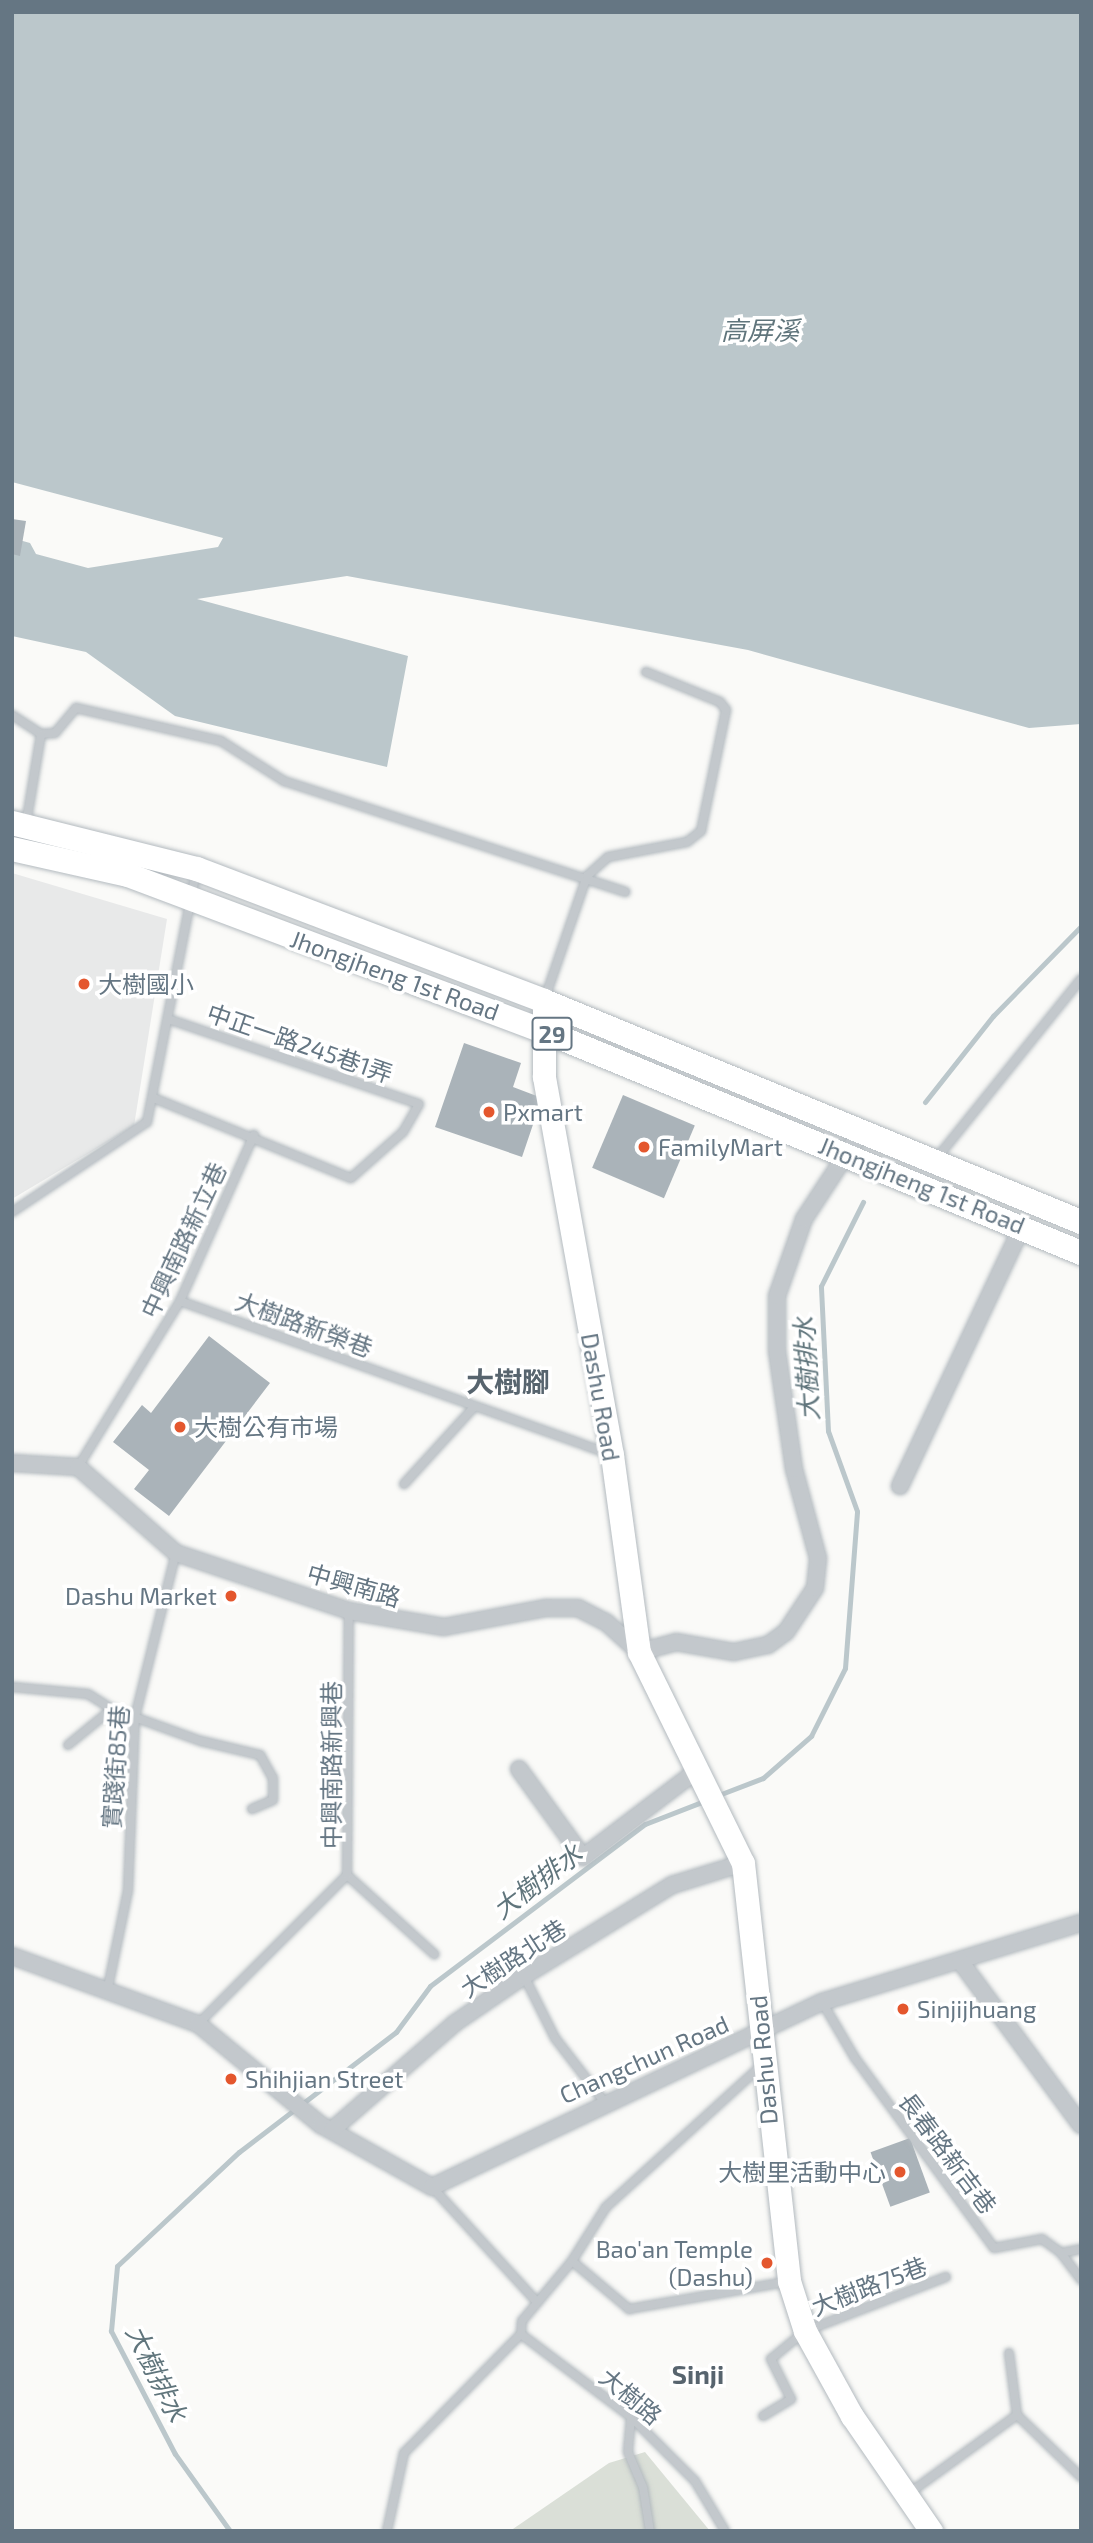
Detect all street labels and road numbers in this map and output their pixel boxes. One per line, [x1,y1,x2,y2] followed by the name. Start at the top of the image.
[287,924,503,1026] street label: Jhongjheng 1st Road
[203,998,397,1088] street label: 中正一路245巷1弄
[531,1015,573,1054] road number: 29
[815,1130,1029,1240] street label: Jhongjheng 1st Road
[134,1158,232,1322] street label: 中興南路新立巷
[231,1286,377,1362] street label: 大樹路新榮巷
[576,1331,626,1463] street label: Dashu Road
[304,1558,404,1612] street label: 中興南路
[317,1681,345,1849] street label: 中興南路新興巷
[96,1704,134,1830] street label: 實踐街85巷
[455,1913,571,2003] street label: 大樹路北巷
[743,1994,783,2126] street label: Dashu Road
[555,2009,733,2109] street label: Changchun Road
[893,2087,1003,2219] street label: 長春路新吉巷
[807,2251,931,2321] street label: 大樹路75巷
[594,2362,668,2430] street label: 大樹路

